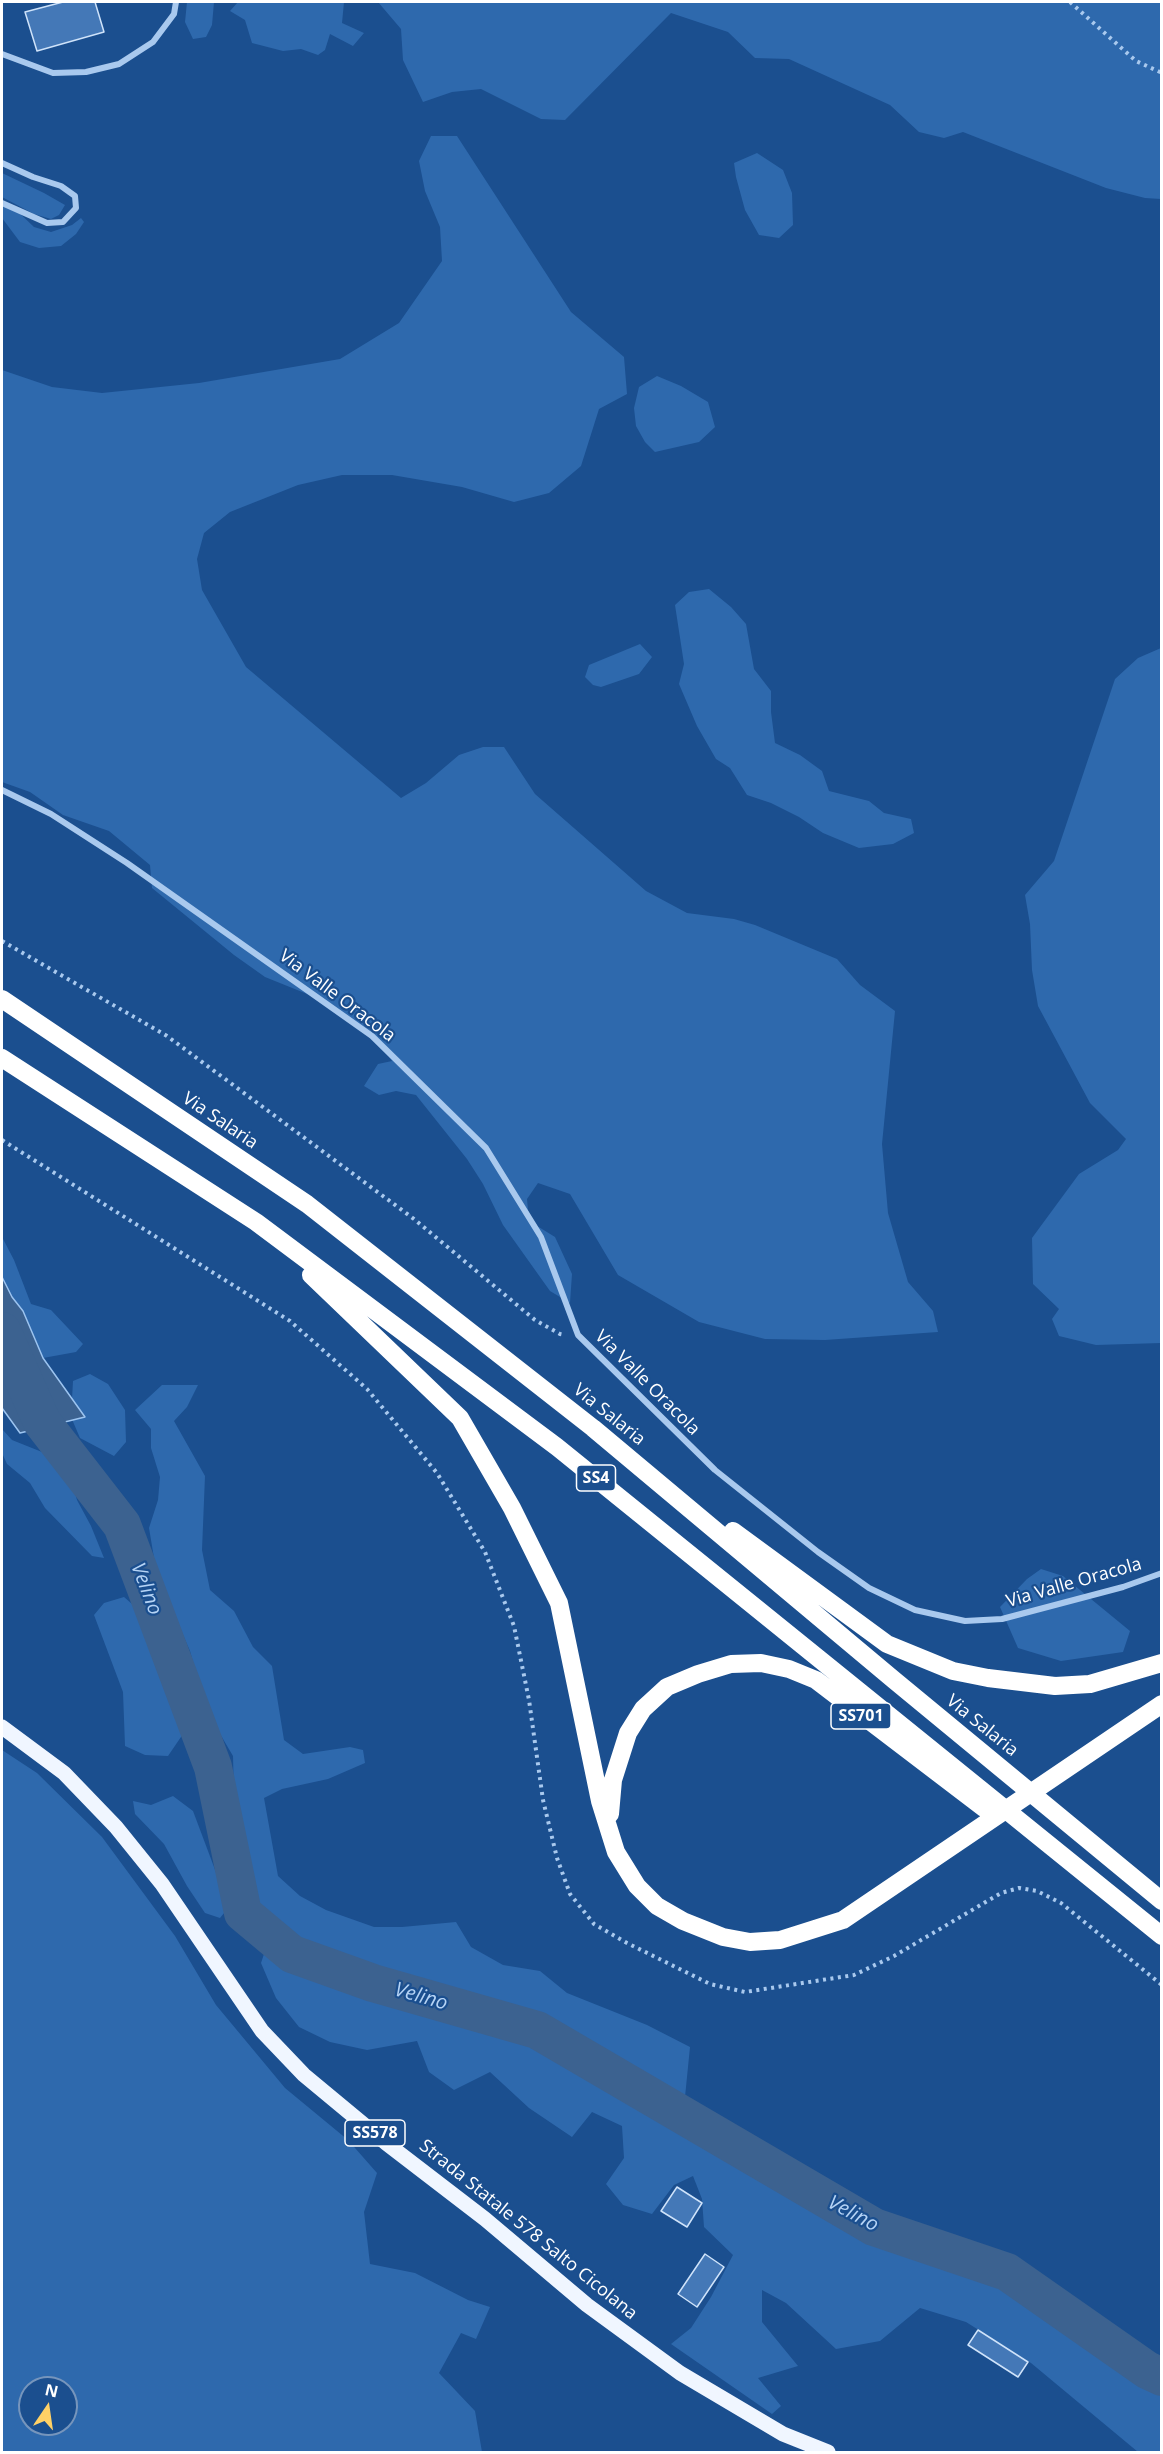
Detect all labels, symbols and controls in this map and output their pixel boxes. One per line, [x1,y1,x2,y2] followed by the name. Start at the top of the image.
[275,945,399,1047] street label: Via Valle Oracola
[178,1088,262,1154] street label: Via Salaria
[590,1326,704,1440] street label: Via Valle Oracola
[569,1379,649,1451] street label: Via Salaria
[576,1465,616,1491] road number: SS4
[1004,1553,1144,1613] street label: Via Valle Oracola
[125,1560,167,1618] water label: Velino
[942,1690,1022,1762] street label: Via Salaria
[831,1703,891,1729] road number: SS701
[392,1978,450,2016] water label: Velino
[345,2120,405,2146] road number: SS578
[415,2135,641,2325] street label: Strada Statale 578 Salto Cicolana
[824,2191,882,2237] water label: Velino
[18,2376,78,2436] north arrow
[43,2378,60,2403] text: N

